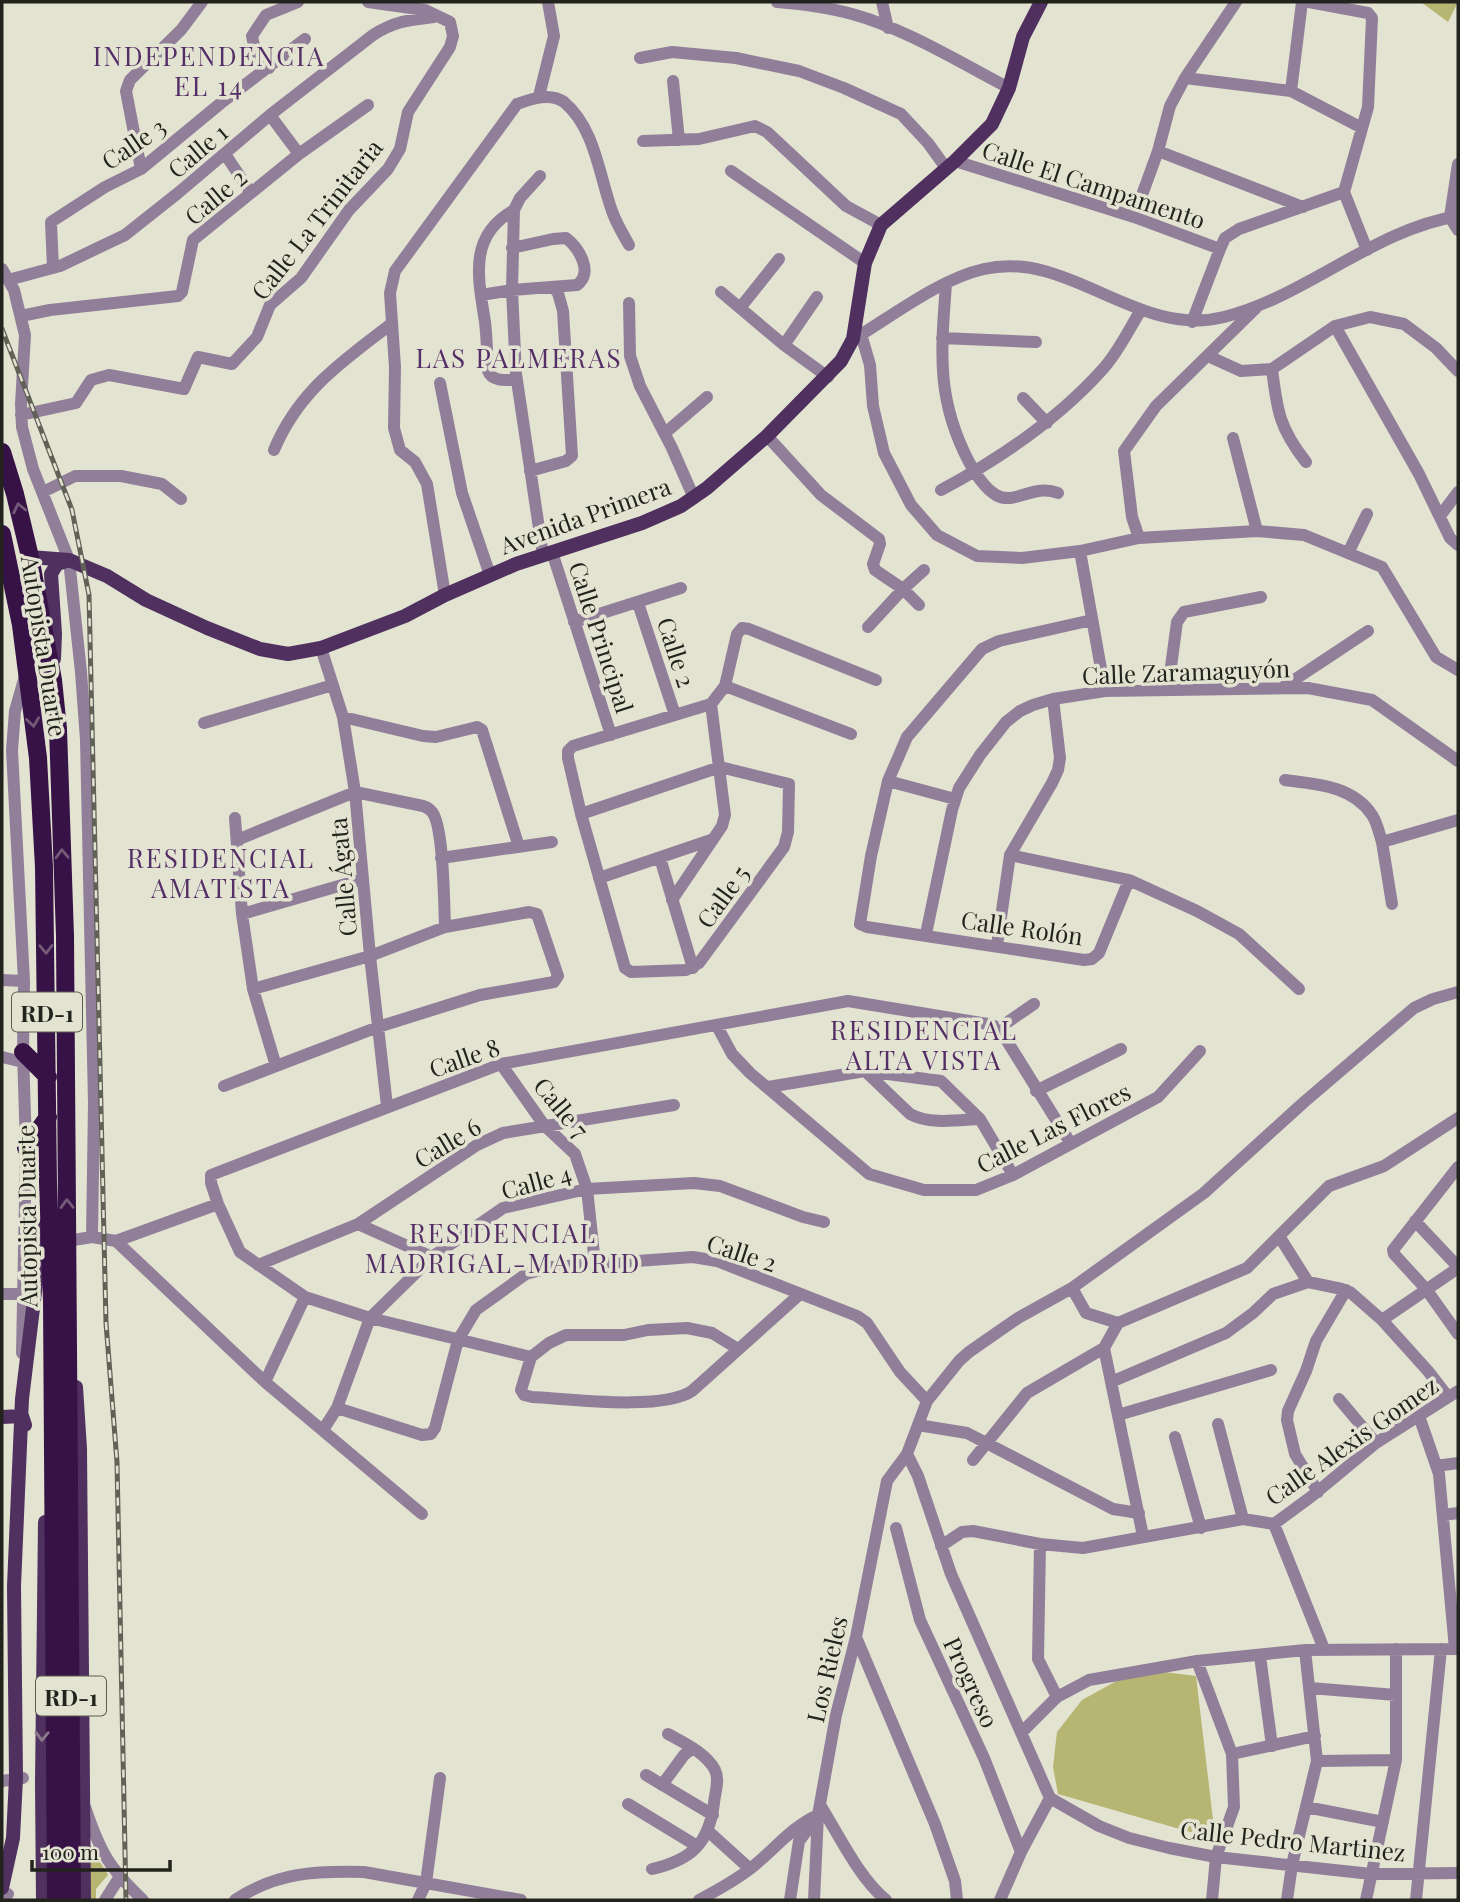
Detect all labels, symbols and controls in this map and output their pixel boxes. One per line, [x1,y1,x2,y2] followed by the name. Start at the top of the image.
[93,38,325,103] district label: INDEPENDENCIA EL 14
[95,110,171,176] street label: Calle 3
[160,116,234,184] street label: Calle 1
[243,132,389,306] street label: Calle La Trinitaria
[978,133,1210,235] street label: Calle El Campamento
[177,161,253,231] street label: Calle 2
[415,340,623,375] district label: LAS PALMERAS
[494,469,675,561] street label: Avenida Primera
[12,502,27,514] one-way arrow
[15,552,75,739] street label: Autopista Duarte
[562,557,642,717] street label: Calle Principal
[651,613,703,691] street label: Calle 2
[1081,651,1291,691] street label: Calle Zaramaguyón
[25,716,40,728] one-way arrow
[321,816,363,938] street label: Calle Ágata
[127,840,315,905] district label: RESIDENCIAL AMATISTA
[55,849,70,860] one-way arrow
[688,858,756,934] street label: Calle 5
[959,903,1085,951] street label: Calle Rolón
[38,944,54,955] one-way arrow
[12,993,82,1032] road number: RD-1
[830,1012,1018,1077] district label: RESIDENCIAL ALTA VISTA
[424,1030,504,1084] street label: Calle 8
[527,1070,597,1144] street label: Calle 7
[970,1074,1136,1180] street label: Calle Las Flores
[408,1110,486,1174] street label: Calle 6
[8,1125,44,1308] street label: Autopista Duarte
[497,1156,575,1206] street label: Calle 4
[59,1198,75,1209] one-way arrow
[365,1215,641,1280] district label: RESIDENCIAL MADRIGAL-MADRID
[703,1226,781,1278] street label: Calle 2
[1258,1368,1444,1512] street label: Calle Alexis Gomez
[798,1613,854,1725] street label: Los Rieles
[937,1632,1007,1732] street label: Progreso
[36,1676,106,1716] road number: RD-1
[35,1731,50,1742] one-way arrow
[1179,1812,1407,1868] street label: Calle Pedro Martinez
[32,1828,170,1872] scale bar
[42,1837,99,1865] text: 100 m

